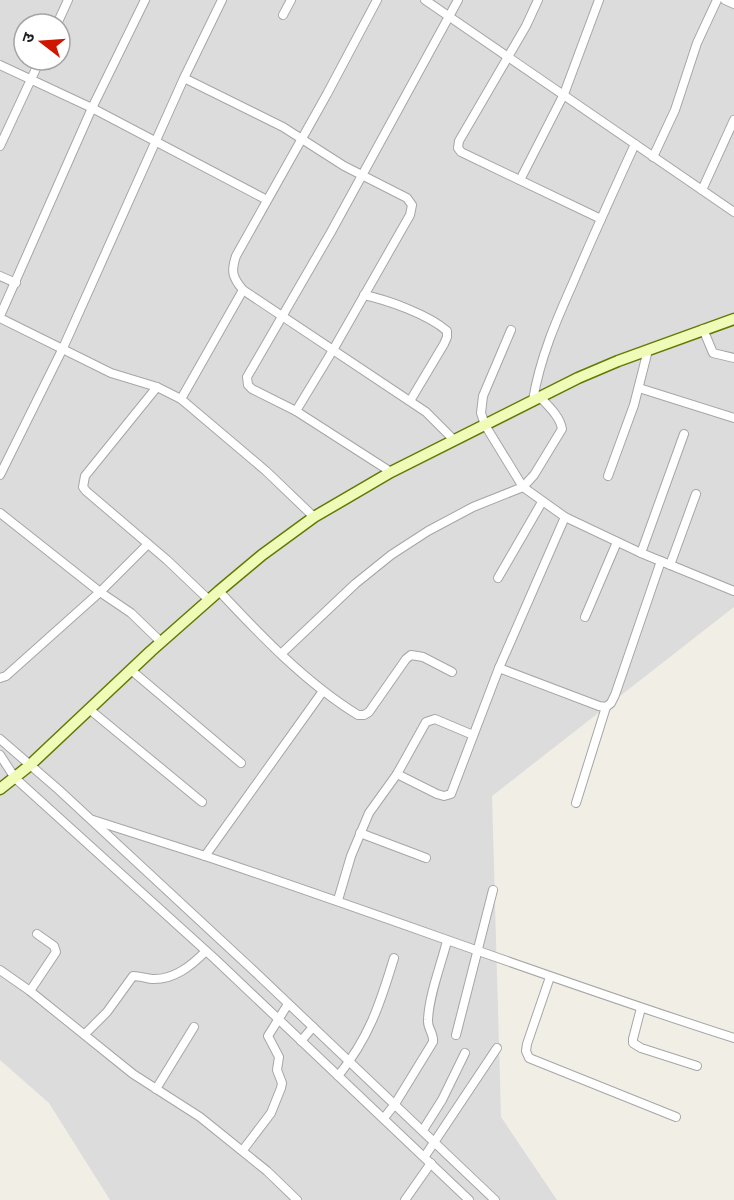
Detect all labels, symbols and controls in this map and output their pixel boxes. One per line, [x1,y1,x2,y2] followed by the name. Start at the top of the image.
[12,12,72,72] north arrow
[17,30,39,45] text: उ

